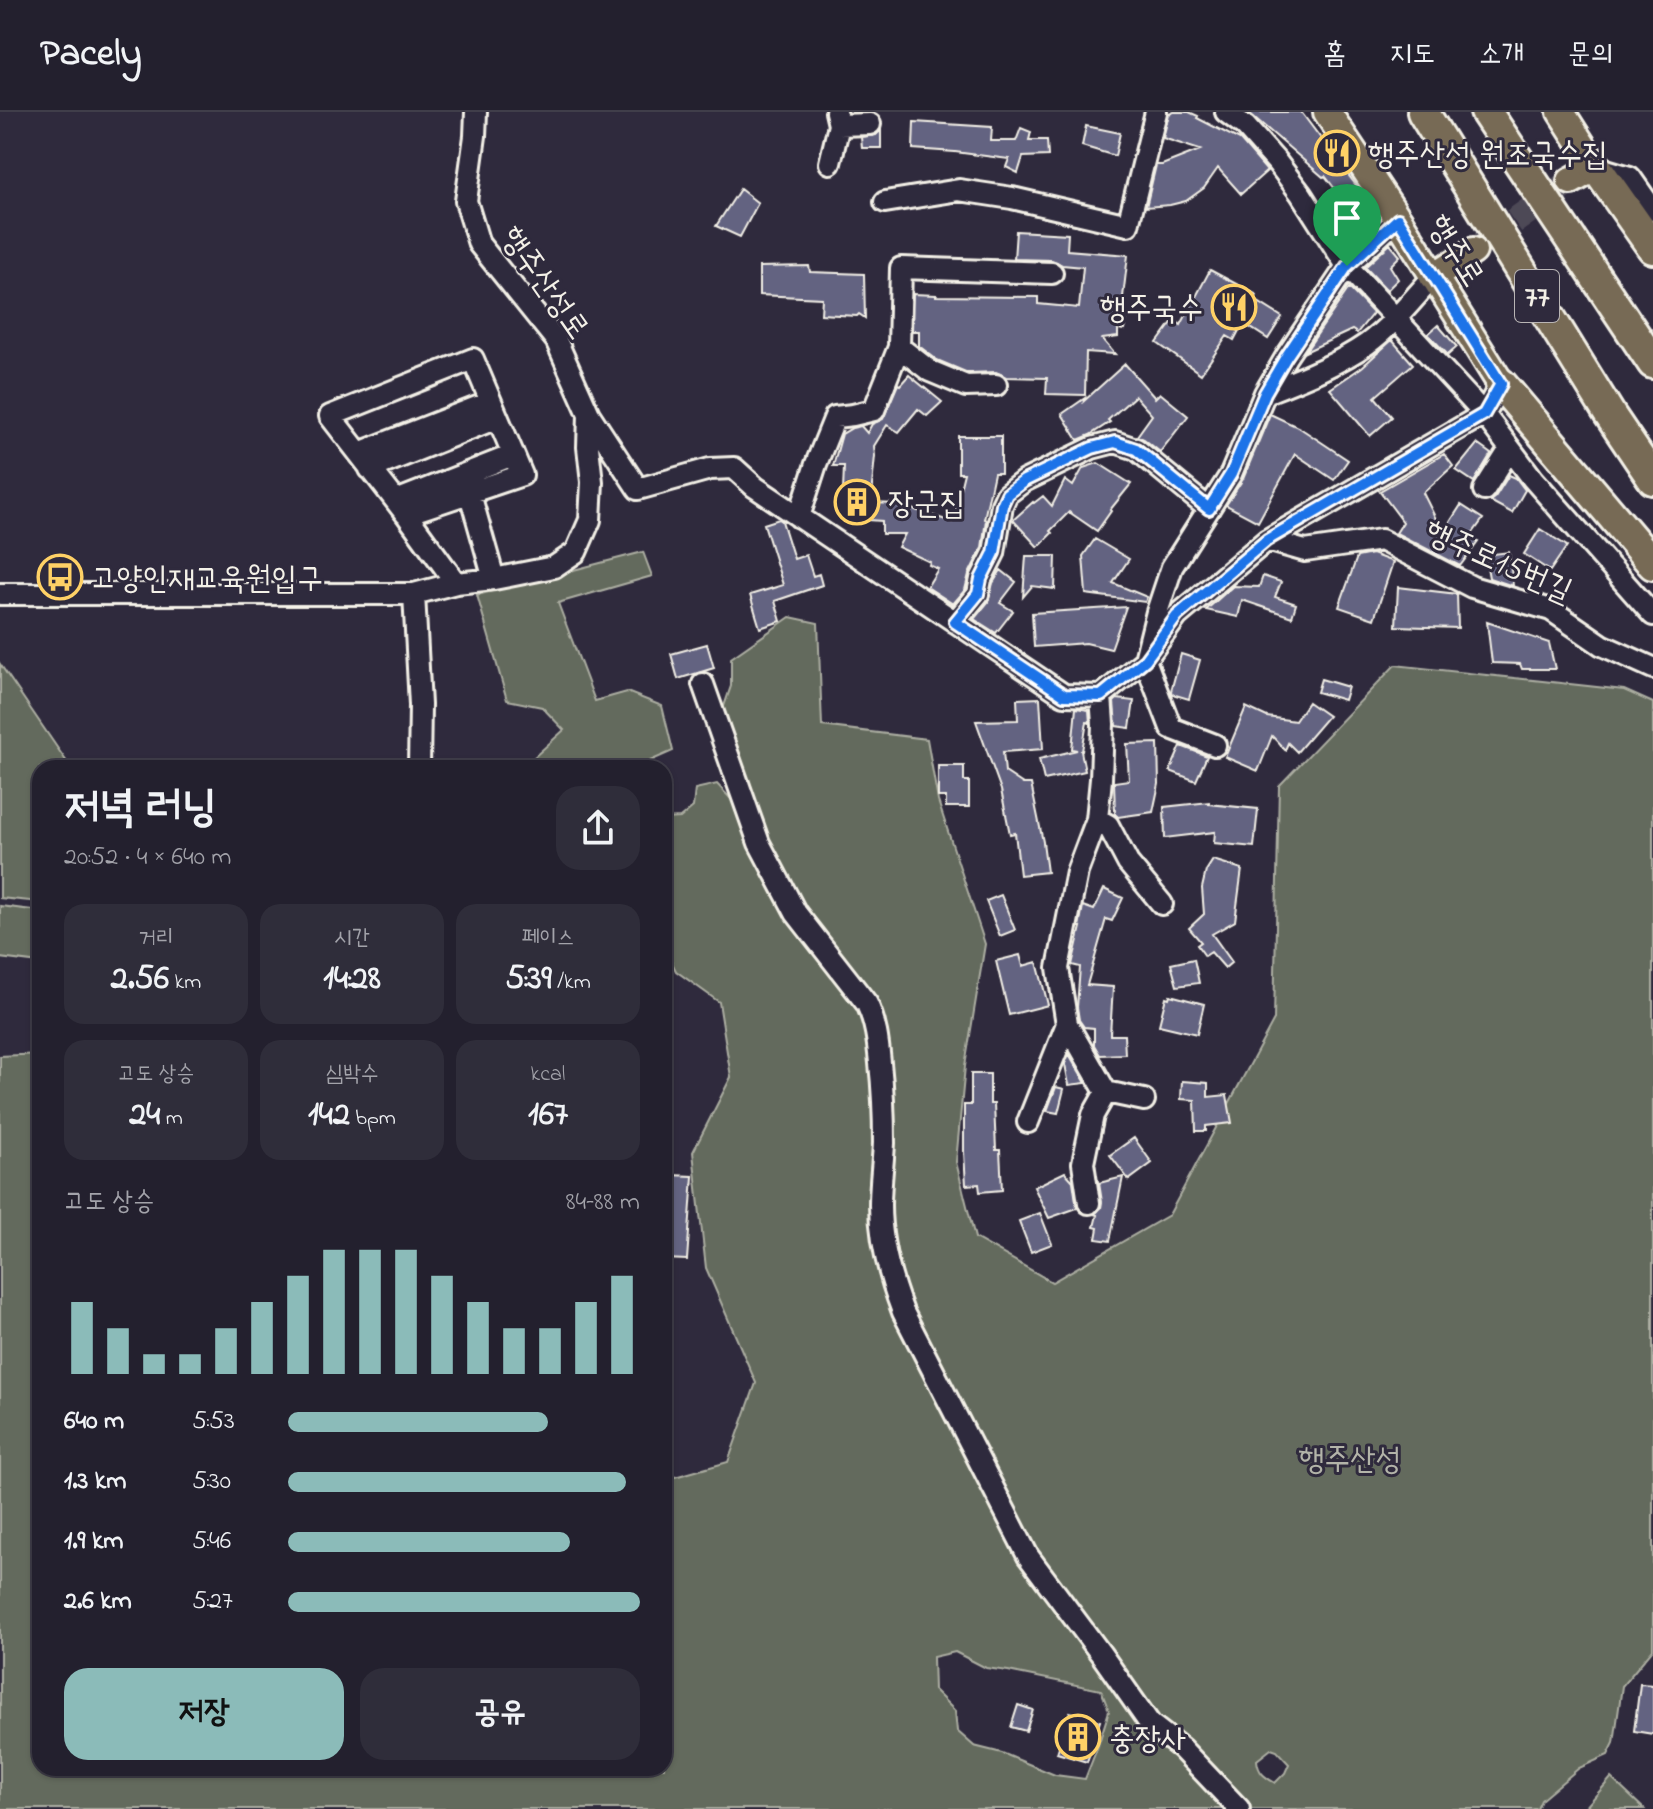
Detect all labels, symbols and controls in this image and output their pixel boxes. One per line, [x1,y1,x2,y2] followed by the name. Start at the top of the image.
[40,27,142,83] text: Pacely
[1323,35,1346,76] text: 홈
[1390,35,1435,76] text: 지도
[1479,35,1524,76] text: 소개
[1568,35,1613,76] text: 문의
[1313,129,1361,177] restaurant icon: 행주산성 원조국수집
[1368,133,1608,180] place label: 행주산성 원조국수집
[1313,184,1381,266] pin
[1325,196,1369,240] icon: arrive
[1414,207,1494,297] street label: 행주로
[487,218,599,350] street label: 행주산성로
[1515,270,1559,322] road number: 77
[1210,283,1258,331] restaurant icon: 행주국수
[1100,287,1203,334] place label: 행주국수
[833,478,881,526] building icon: 장군집
[888,482,965,529] place label: 장군집
[1416,510,1579,617] street label: 행주로15번길
[36,553,84,601] bus stop icon: 고양인재교육원입구
[91,557,323,604] place label: 고양인재교육원입구
[64,777,217,841] text: 저녁 러닝
[556,786,640,870] button: share
[64,839,232,877] text: 20:52 · 4 × 640 m
[138,923,174,955] text: 거리
[334,923,370,955] text: 시간
[521,923,575,955] text: 페이스
[111,955,169,1005] text: 2.56
[323,955,381,1005] text: 14:28
[505,955,552,1005] text: 5:39
[169,967,201,999] text: km
[552,967,591,999] text: /km
[118,1059,194,1091] text: 고도 상승
[325,1059,379,1091] text: 심박수
[531,1059,565,1091] text: kcal
[129,1091,160,1141] text: 24
[308,1091,350,1141] text: 142
[528,1091,568,1141] text: 167
[160,1103,183,1135] text: m
[350,1103,396,1135] text: bpm
[64,1184,154,1222] text: 고도 상승
[566,1184,640,1222] text: 84–88 m
[64,1403,124,1441] text: 640 m
[192,1403,235,1441] text: 5:53
[1299,1438,1402,1485] park label: 행주산성
[64,1463,126,1501] text: 1.3 km
[192,1463,231,1501] text: 5:30
[64,1523,123,1561] text: 1.9 km
[192,1523,231,1561] text: 5:46
[64,1583,132,1621] text: 2.6 km
[192,1583,233,1621] text: 5:27
[64,1668,344,1760] button: 저장
[360,1668,640,1760] button: 공유
[1054,1713,1102,1761] building icon: 충장사
[1109,1717,1186,1764] place label: 충장사

